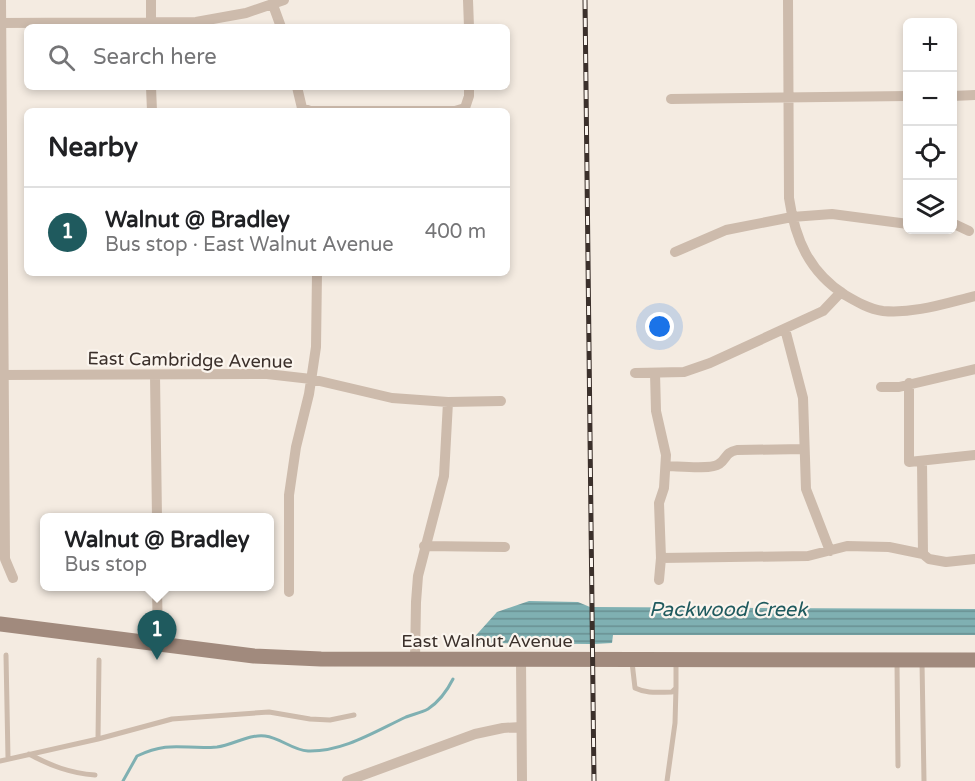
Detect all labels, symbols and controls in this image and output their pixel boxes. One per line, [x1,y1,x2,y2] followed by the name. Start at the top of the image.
[903,18,957,234] map controls
[903,18,957,72] button: +
[24,24,510,90] search box
[45,41,78,74] icon: search
[93,44,217,70] text: Search here
[903,72,957,126] button: −
[903,126,957,180] button: locate
[48,132,138,163] text: Nearby
[903,180,957,234] button: layers
[105,207,290,233] text: Walnut @ Bradley
[61,220,74,244] text: 1
[425,220,486,244] text: 400 m
[105,233,394,257] text: Bus stop · East Walnut Avenue
[645,312,674,341] your location
[87,347,293,373] street label: East Cambridge Avenue
[40,513,274,591] popup
[65,527,249,553] text: Walnut @ Bradley
[65,553,147,577] text: Bus stop
[649,598,809,622] water label: Packwood Creek
[138,610,176,660] pin: 1
[401,630,573,652] street label: East Walnut Avenue

